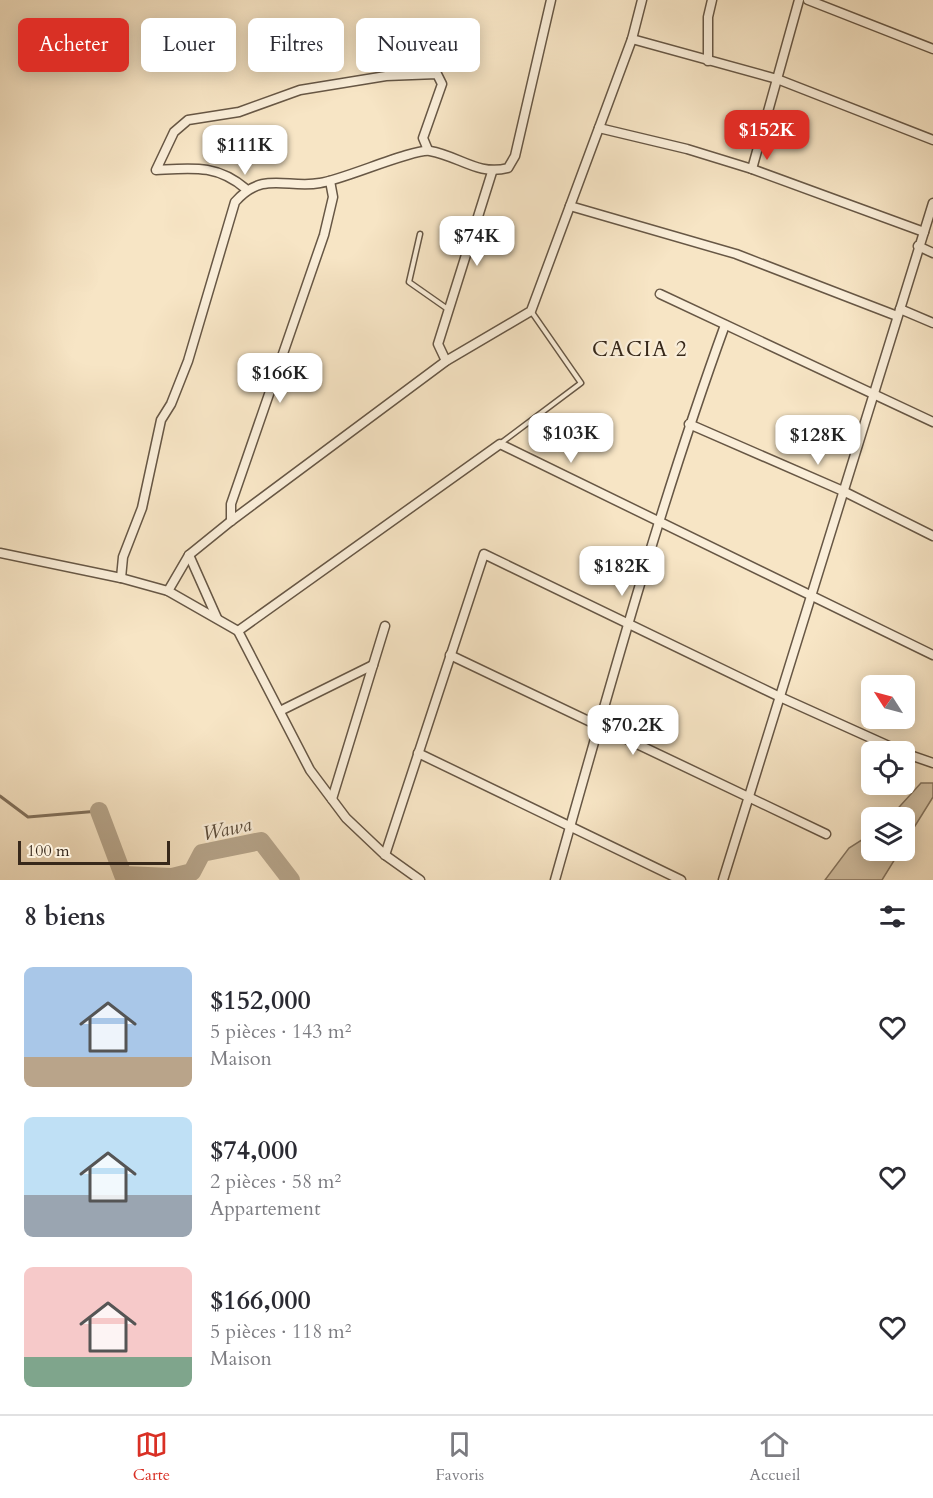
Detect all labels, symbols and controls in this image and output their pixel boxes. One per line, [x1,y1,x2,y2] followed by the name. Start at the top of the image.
[18,18,129,72] chip: Acheter
[141,18,236,72] chip: Louer
[248,18,344,72] chip: Filtres
[356,18,480,72] chip: Nouveau
[725,110,809,161] pin: $152K
[738,116,796,143] text: $152K
[203,125,287,176] pin: $111K
[216,131,274,158] text: $111K
[441,216,513,267] pin: $74K
[454,222,500,249] text: $74K
[592,335,688,364] district label: CACIA 2
[238,353,322,404] pin: $166K
[251,359,309,386] text: $166K
[529,413,613,464] pin: $103K
[776,415,860,466] pin: $128K
[542,419,600,446] text: $103K
[789,421,847,448] text: $128K
[580,546,664,597] pin: $182K
[593,552,651,579] text: $182K
[861,675,915,729] north arrow
[861,675,915,861] map controls
[584,705,682,756] pin: $70.2K
[602,711,664,738] text: $70.2K
[861,741,915,795] button: locate
[861,807,915,861] button: layers
[200,811,254,847] water label: Wawa
[18,838,170,866] scale bar
[27,840,69,862] text: 100 m
[24,899,105,934] text: 8 biens
[876,900,909,933] icon: filters
[210,983,311,1018] text: $152,000
[72,991,144,1063] icon: home
[876,1011,909,1044] icon: heart
[210,1018,351,1045] text: 5 pièces · 143 m²
[210,1045,272,1072] text: Maison
[210,1133,298,1168] text: $74,000
[72,1141,144,1213] icon: home
[876,1161,909,1194] icon: heart
[210,1168,341,1195] text: 2 pièces · 58 m²
[210,1195,321,1222] text: Appartement
[210,1283,311,1318] text: $166,000
[72,1291,144,1363] icon: home
[876,1311,909,1344] icon: heart
[210,1318,351,1345] text: 5 pièces · 118 m²
[210,1345,272,1372] text: Maison
[133,1428,170,1486] tab: Carte
[436,1428,484,1486] tab: Favoris
[750,1428,800,1486] tab: Accueil

